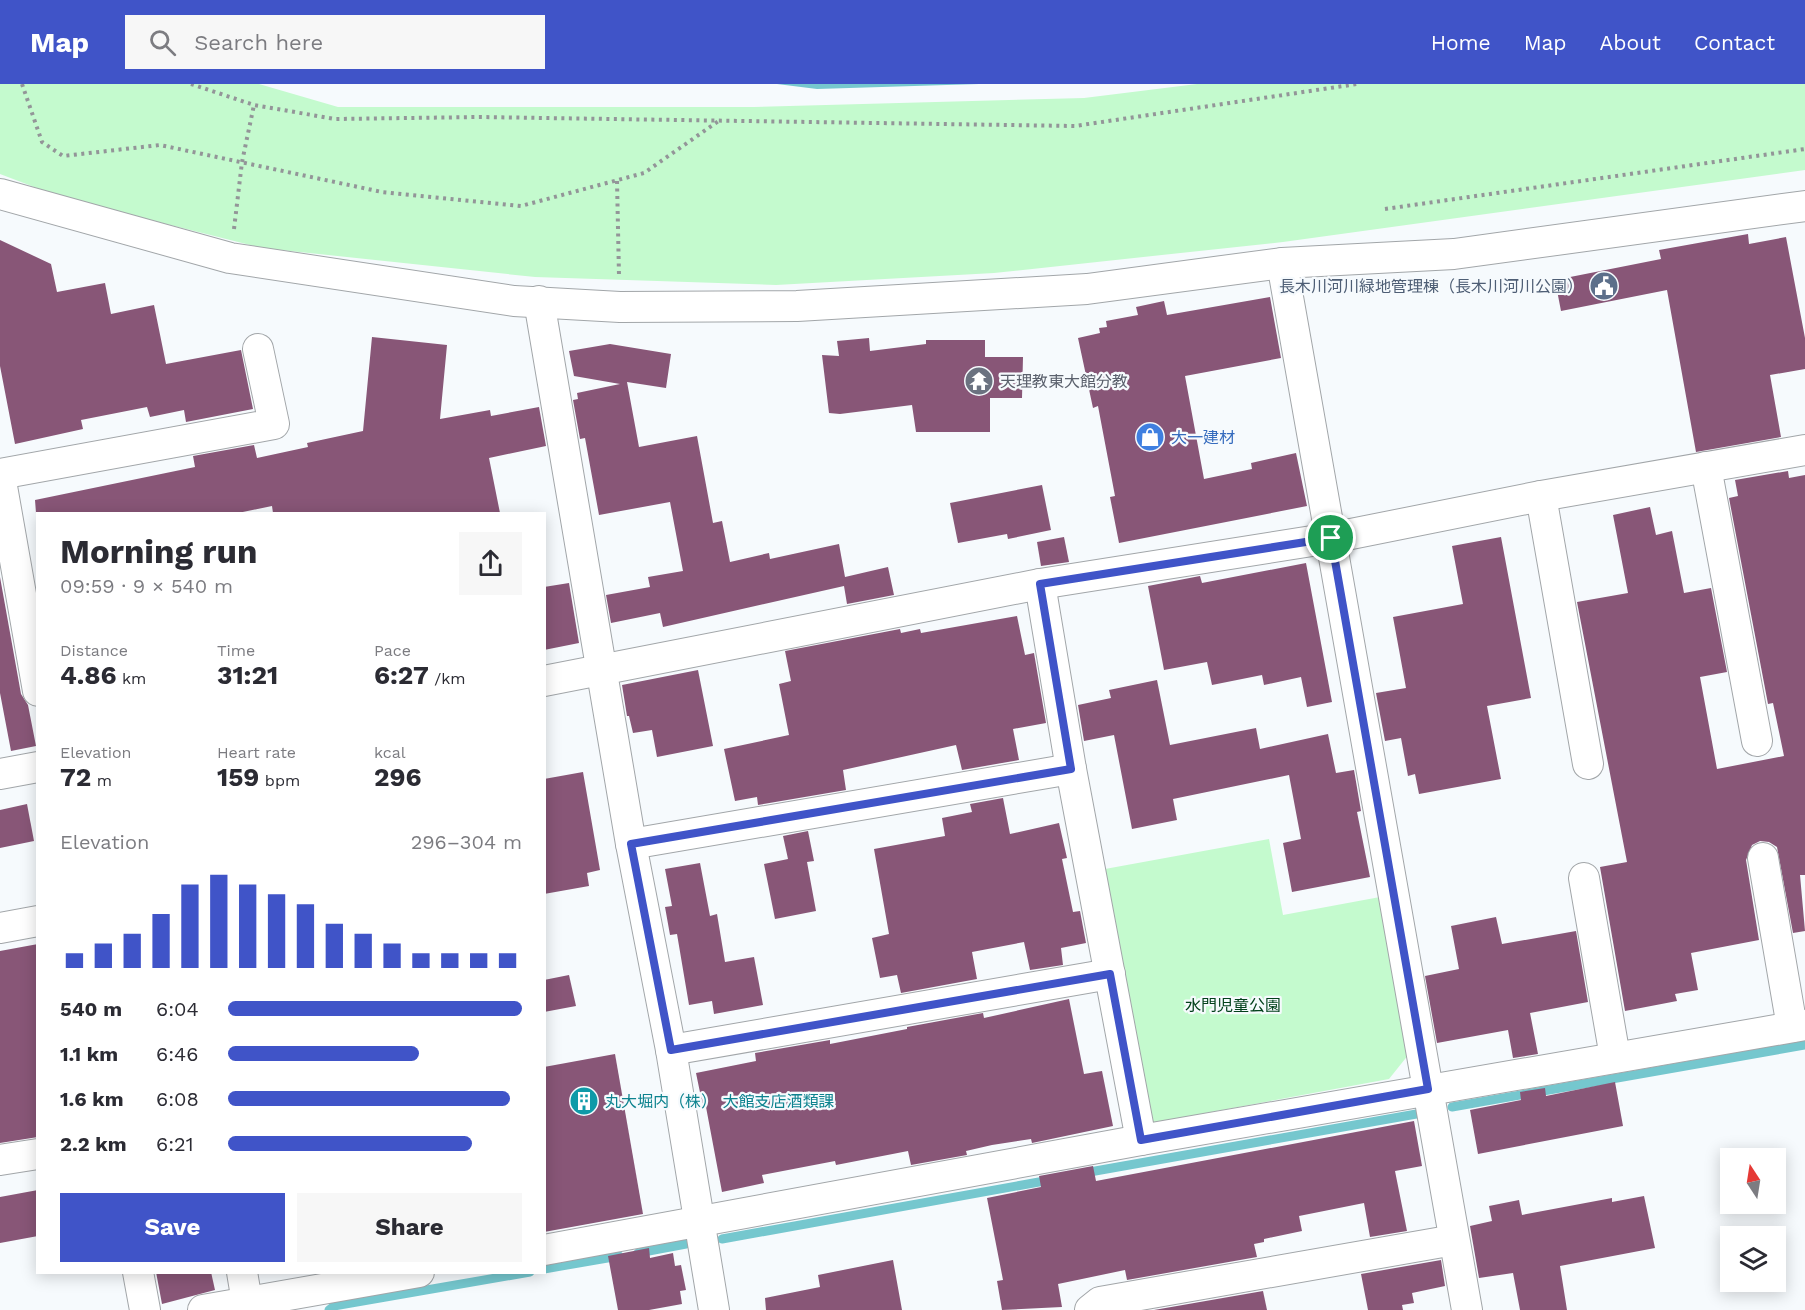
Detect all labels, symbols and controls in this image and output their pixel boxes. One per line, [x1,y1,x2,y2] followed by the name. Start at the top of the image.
[125,15,545,69] search box
[30,26,89,59] text: Map
[146,26,179,59] icon: search
[194,30,323,55] text: Search here
[1431,30,1491,55] text: Home
[1524,30,1567,55] text: Map
[1600,30,1661,55] text: About
[1694,30,1775,55] text: Contact
[1588,270,1620,302] public building icon: 長木川河川緑地管理棟（長木川河川公園）
[1279,277,1583,296] place label: 長木川河川緑地管理棟（長木川河川公園）
[963,365,995,397] temple icon: 天理教東大館分教
[1000,372,1128,391] place label: 天理教東大館分教
[1134,421,1166,453] shop icon: 大一建材
[1171,428,1235,447] place label: 大一建材
[1305,512,1356,563] pin
[1314,521,1347,554] icon: arrive
[60,532,257,571] text: Morning run
[459,532,522,595] button: share
[60,574,233,598] text: 09:59 · 9 × 540 m
[60,641,128,660] text: Distance
[217,641,255,660] text: Time
[374,641,411,660] text: Pace
[60,660,117,690] text: 4.86
[217,660,278,690] text: 31:21
[374,660,429,690] text: 6:27
[117,669,146,688] text: km
[429,669,465,688] text: /km
[60,743,131,762] text: Elevation
[217,743,296,762] text: Heart rate
[374,743,406,762] text: kcal
[60,762,91,792] text: 72
[217,762,259,792] text: 159
[374,762,422,792] text: 296
[91,771,112,790] text: m
[259,771,300,790] text: bpm
[60,830,149,854] text: Elevation
[411,830,522,854] text: 296–304 m
[1185,996,1281,1015] park label: 水門児童公園
[60,997,122,1021] text: 540 m
[156,997,199,1021] text: 6:04
[60,1042,118,1066] text: 1.1 km
[156,1042,198,1066] text: 6:46
[568,1085,600,1117] building icon: 丸大堀内（株） 大館支店酒類課
[60,1087,124,1111] text: 1.6 km
[156,1087,199,1111] text: 6:08
[605,1092,834,1111] place label: 丸大堀内（株） 大館支店酒類課
[60,1132,127,1156] text: 2.2 km
[156,1132,194,1156] text: 6:21
[1720,1148,1786,1214] north arrow
[1720,1148,1786,1292] map controls
[60,1193,285,1262] button: Save
[297,1193,522,1262] button: Share
[1720,1226,1786,1292] button: layers

